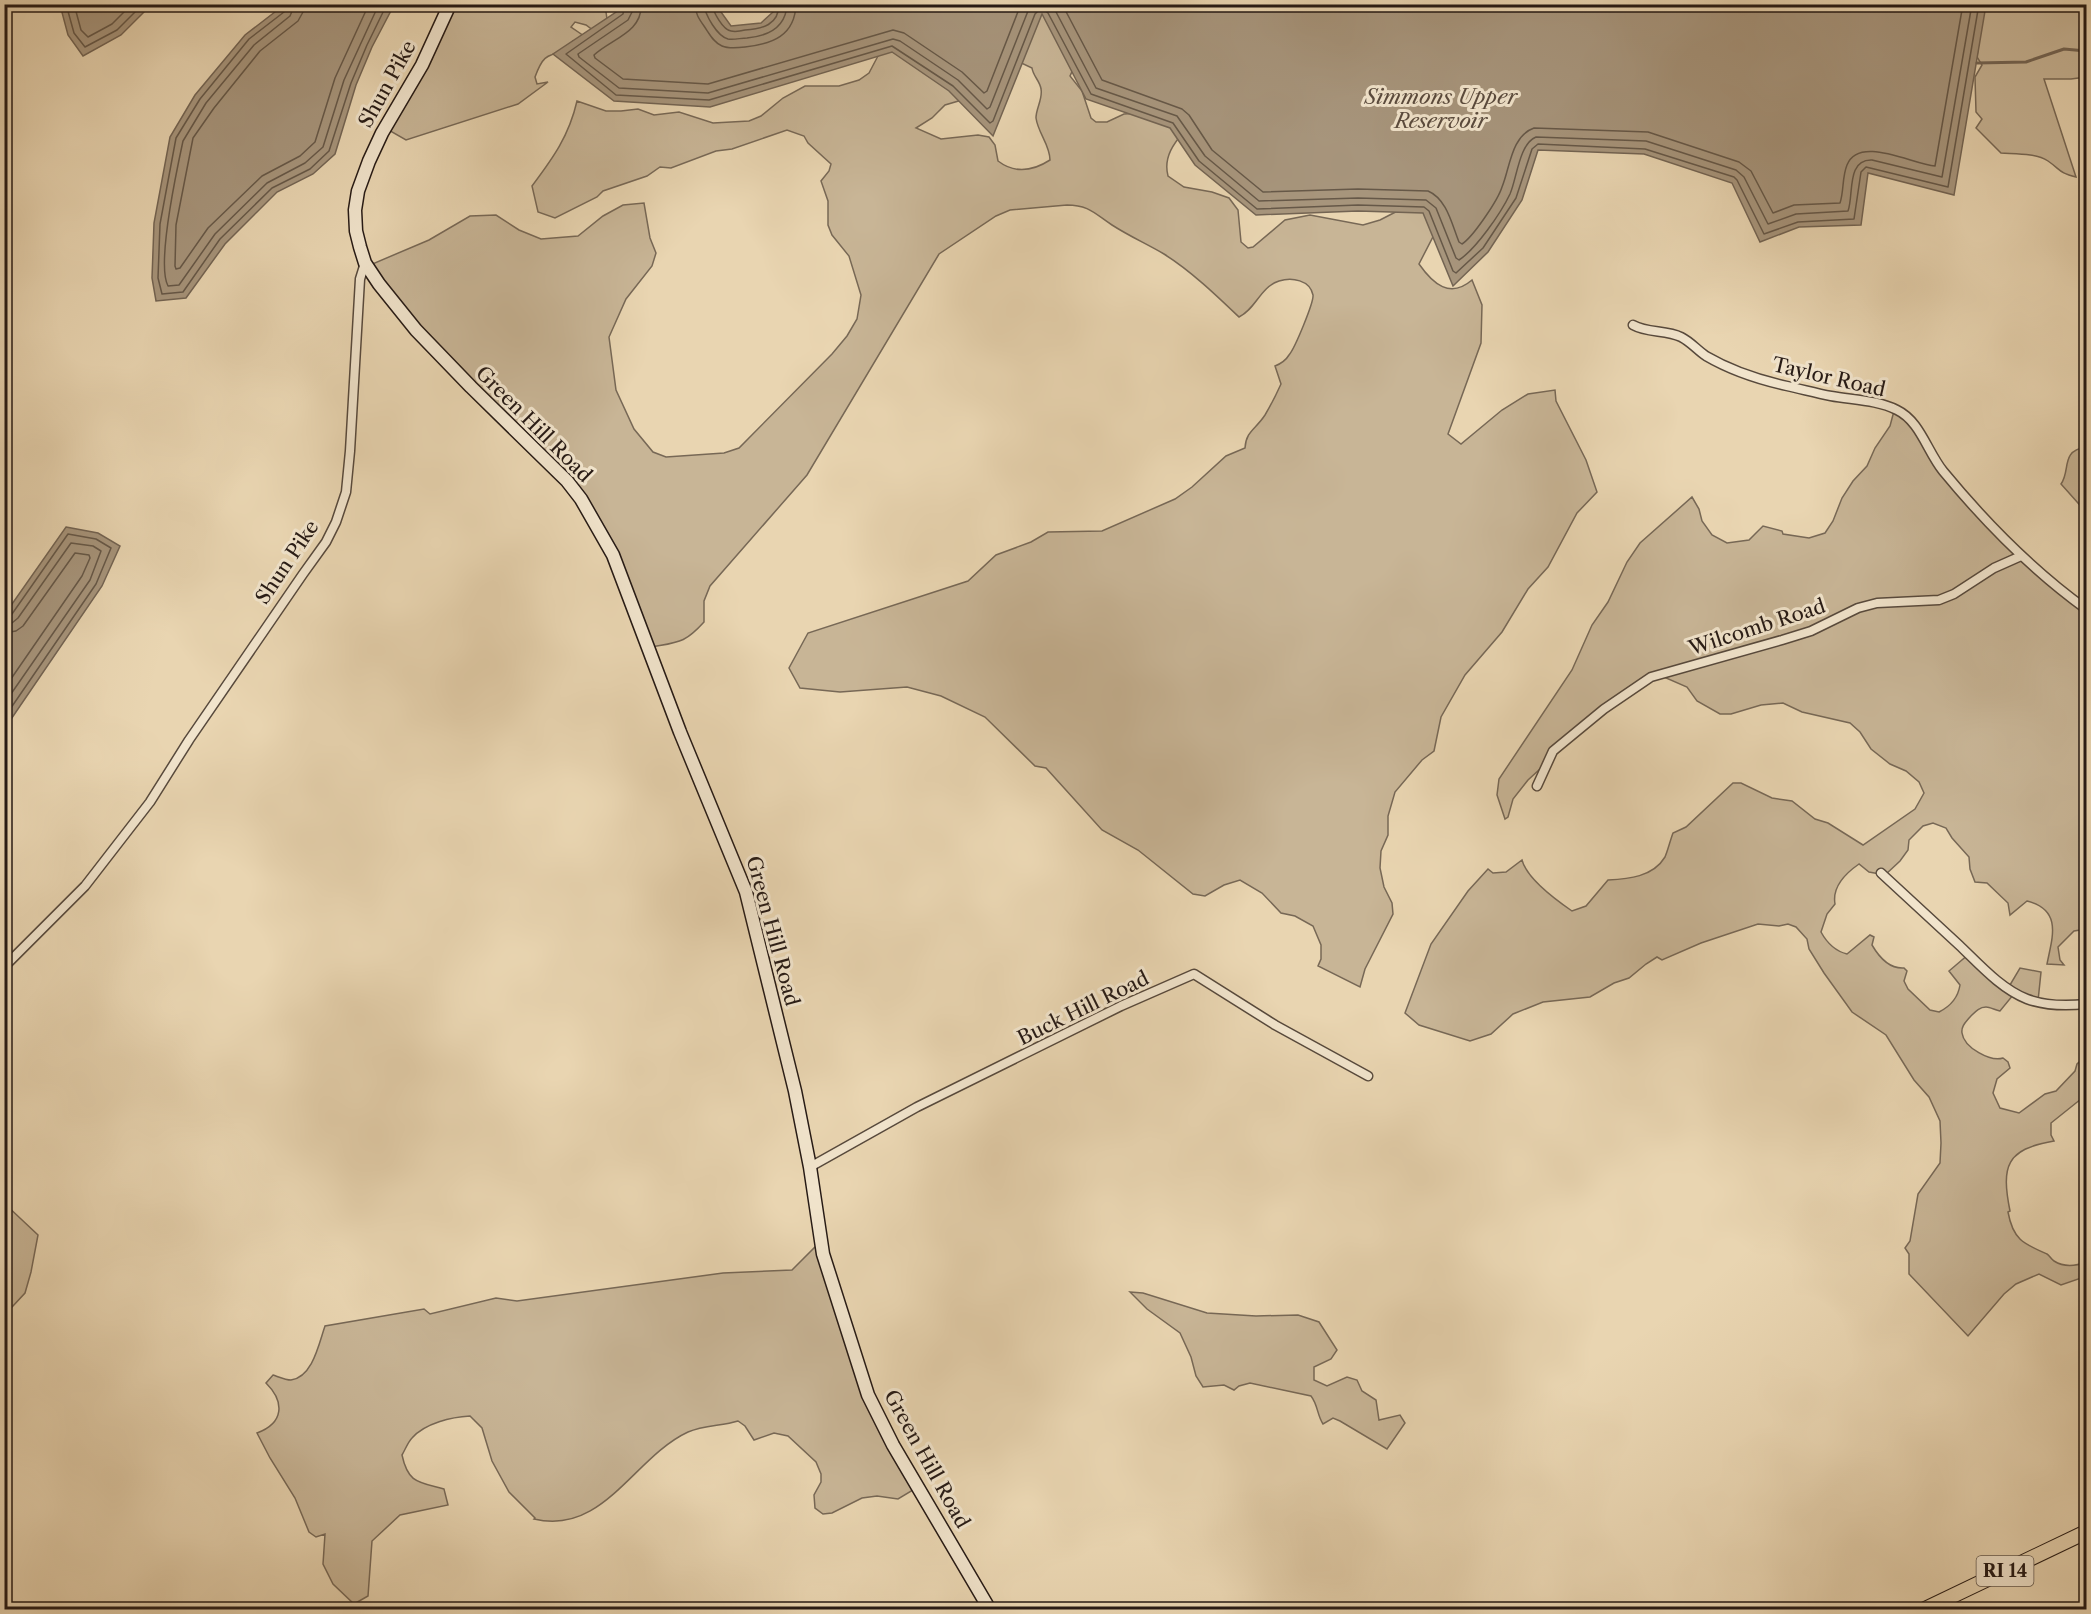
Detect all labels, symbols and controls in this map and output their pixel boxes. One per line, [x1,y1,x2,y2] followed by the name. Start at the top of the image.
[353,36,421,132] street label: Shun Pike
[1363,84,1518,133] water label: Simmons Upper Reservoir
[1770,352,1888,402] street label: Taylor Road
[471,361,597,487] street label: Green Hill Road
[250,516,324,608] street label: Shun Pike
[1685,594,1828,661] street label: Wilcomb Road
[741,853,805,1009] street label: Green Hill Road
[1013,966,1153,1050] street label: Buck Hill Road
[879,1386,975,1532] street label: Green Hill Road
[1976,1556,2034,1586] road number: RI 14

